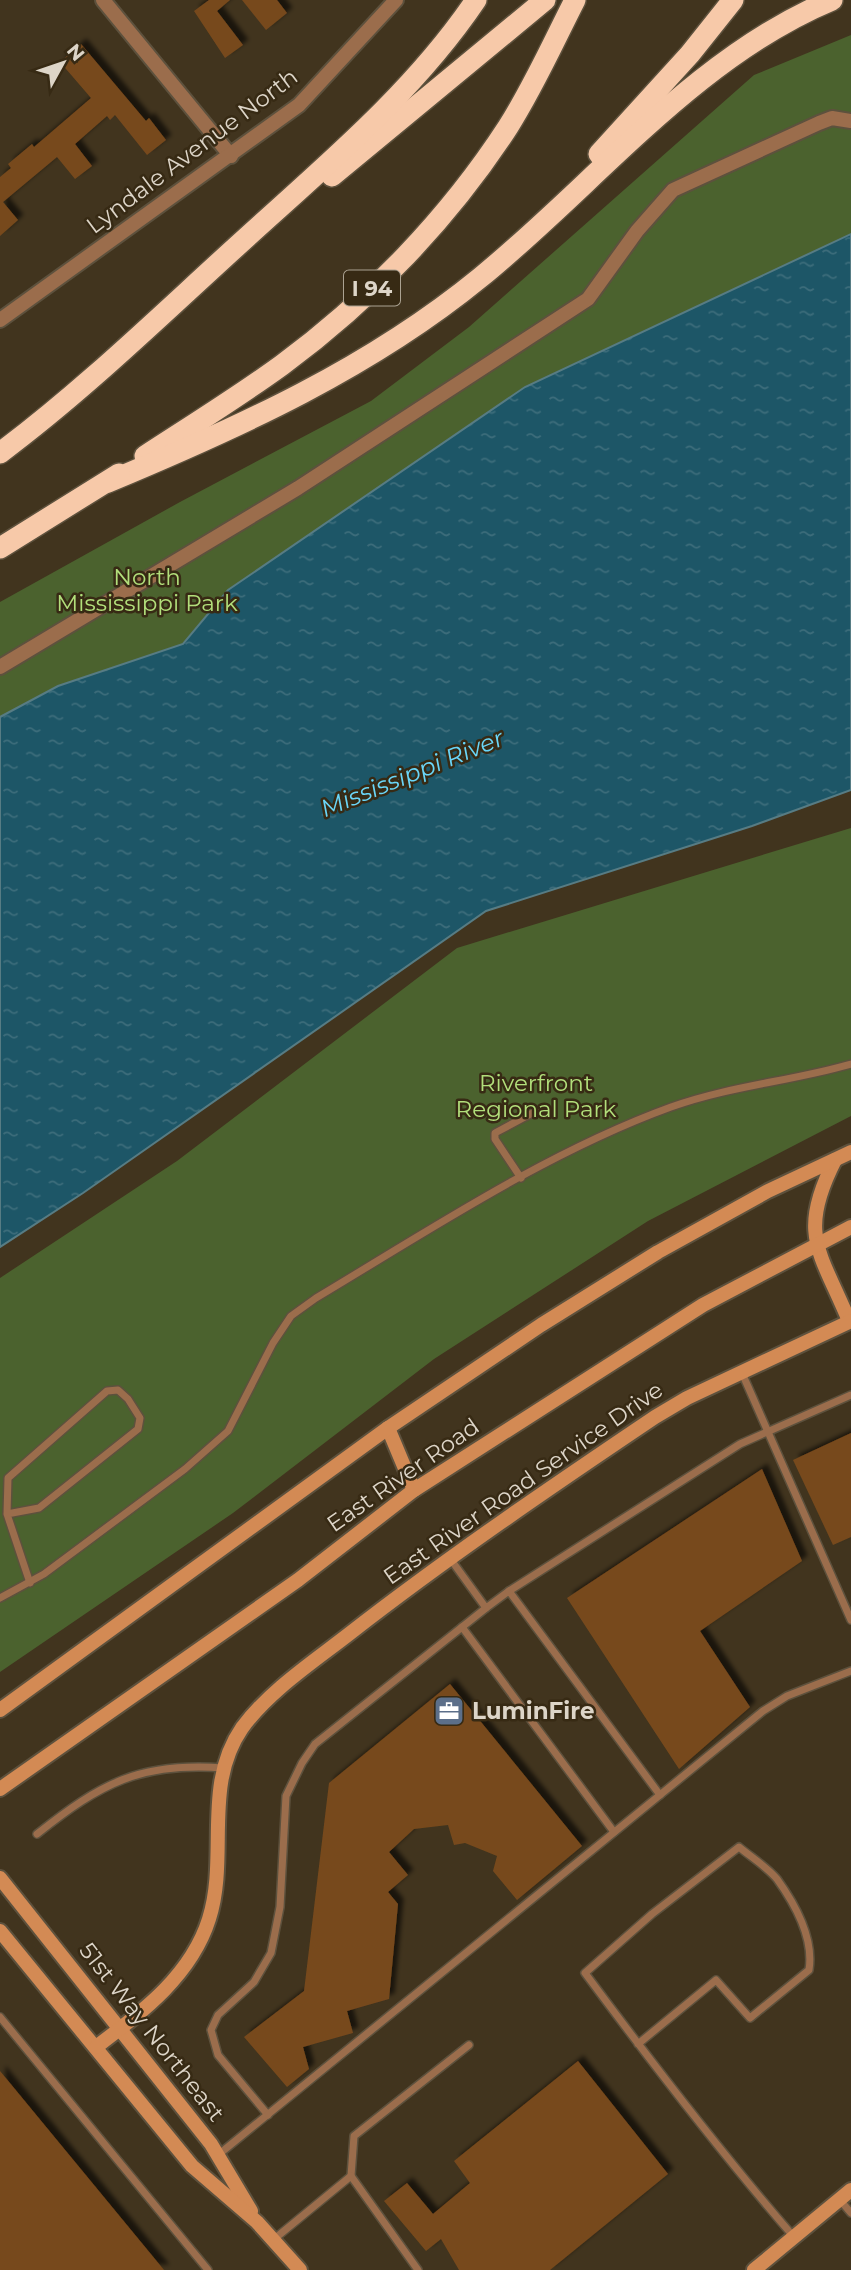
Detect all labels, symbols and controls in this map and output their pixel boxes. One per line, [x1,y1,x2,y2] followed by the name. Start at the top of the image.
[28,28,98,98] north arrow
[62,39,89,66] text: N
[81,62,303,240] street label: Lyndale Avenue North
[344,270,400,306] road number: I 94
[56,563,238,617] park label: North Mississippi Park
[316,723,509,823] water label: Mississippi River
[456,1069,617,1123] park label: Riverfront Regional Park
[378,1376,668,1590] street label: East River Road Service Drive
[321,1412,485,1538] street label: East River Road
[432,1694,466,1728] office icon: LuminFire
[472,1697,594,1725] place label: LuminFire
[74,1937,230,2127] street label: 51st Way Northeast

